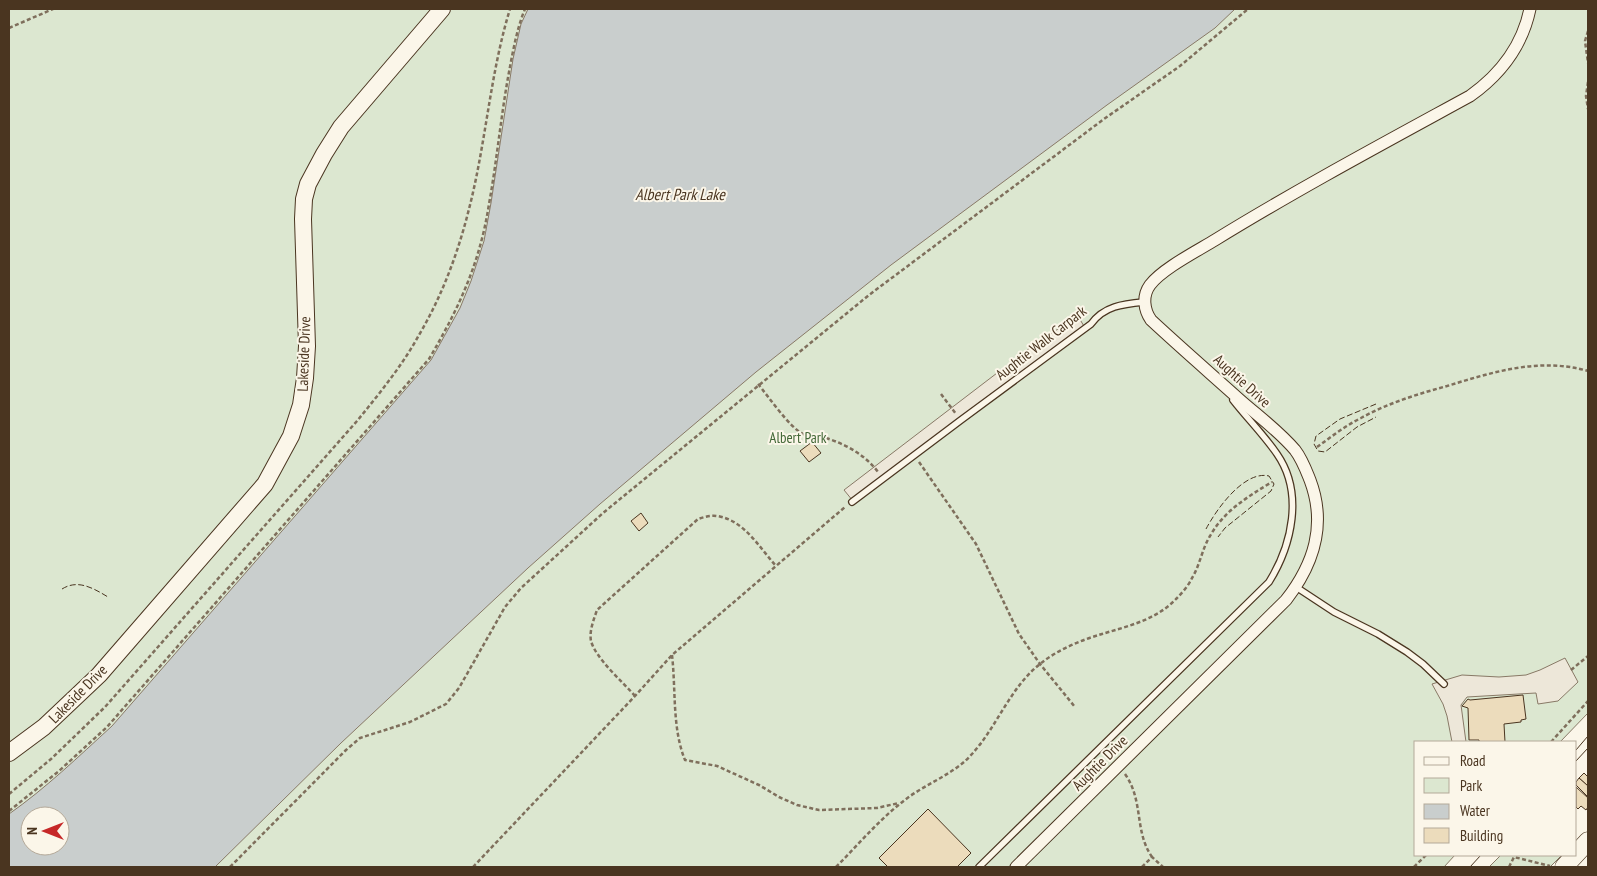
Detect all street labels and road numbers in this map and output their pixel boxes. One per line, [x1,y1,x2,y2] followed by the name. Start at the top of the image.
[991,301,1090,384] street label: Aughtie Walk Carpark
[293,316,314,392] street label: Lakeside Drive
[1210,350,1275,411] street label: Aughtie Drive
[44,660,111,727] street label: Lakeside Drive
[1068,731,1131,794] street label: Aughtie Drive

